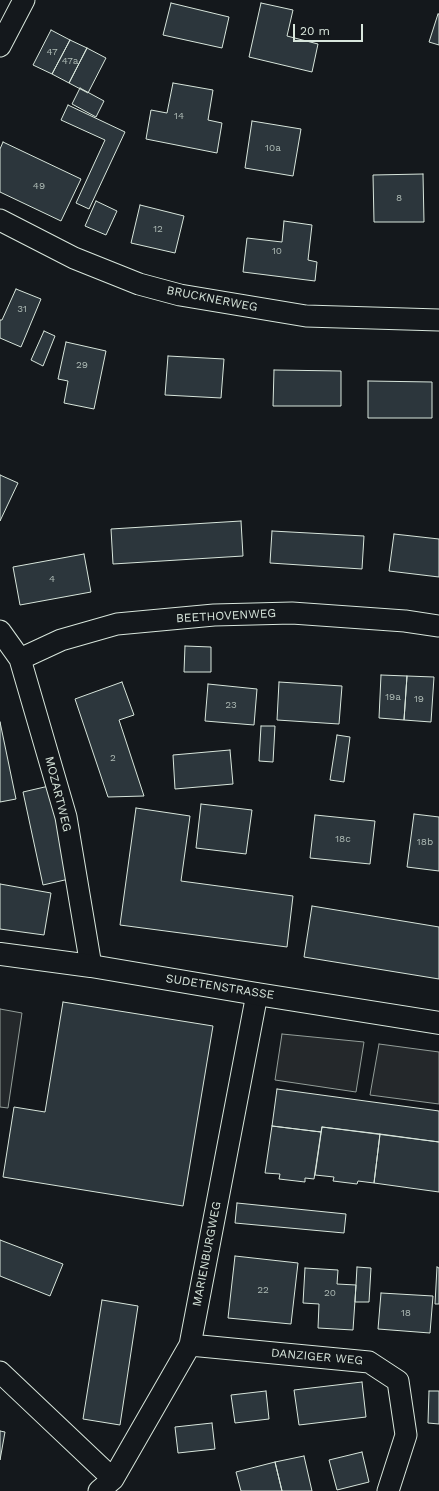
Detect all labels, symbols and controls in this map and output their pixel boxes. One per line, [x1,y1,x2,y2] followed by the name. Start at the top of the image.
[295,16,365,42] scale bar
[300,24,330,38] text: 20 m
[46,46,58,58] house number: 47
[62,55,78,67] house number: 47a
[174,110,184,122] house number: 14
[265,142,281,154] house number: 10a
[33,180,45,192] house number: 49
[396,192,402,204] house number: 8
[153,223,163,235] house number: 12
[272,245,282,257] house number: 10
[165,283,259,315] street label: BRUCKNERWEG
[17,303,27,315] house number: 31
[76,359,88,371] house number: 29
[49,573,55,585] house number: 4
[176,606,276,626] street label: BEETHOVENWEG
[385,691,401,703] house number: 19a
[414,693,424,705] house number: 19
[225,699,237,711] house number: 23
[110,752,116,764] house number: 2
[42,755,74,833] street label: MOZARTWEG
[335,833,351,845] house number: 18c
[417,836,433,848] house number: 18b
[165,971,275,1003] street label: SUDETENSTRASSE
[190,1200,224,1308] street label: MARIENBURGWEG
[257,1284,269,1296] house number: 22
[324,1287,336,1299] house number: 20
[401,1307,411,1319] house number: 18
[270,1346,364,1368] street label: DANZIGER WEG

